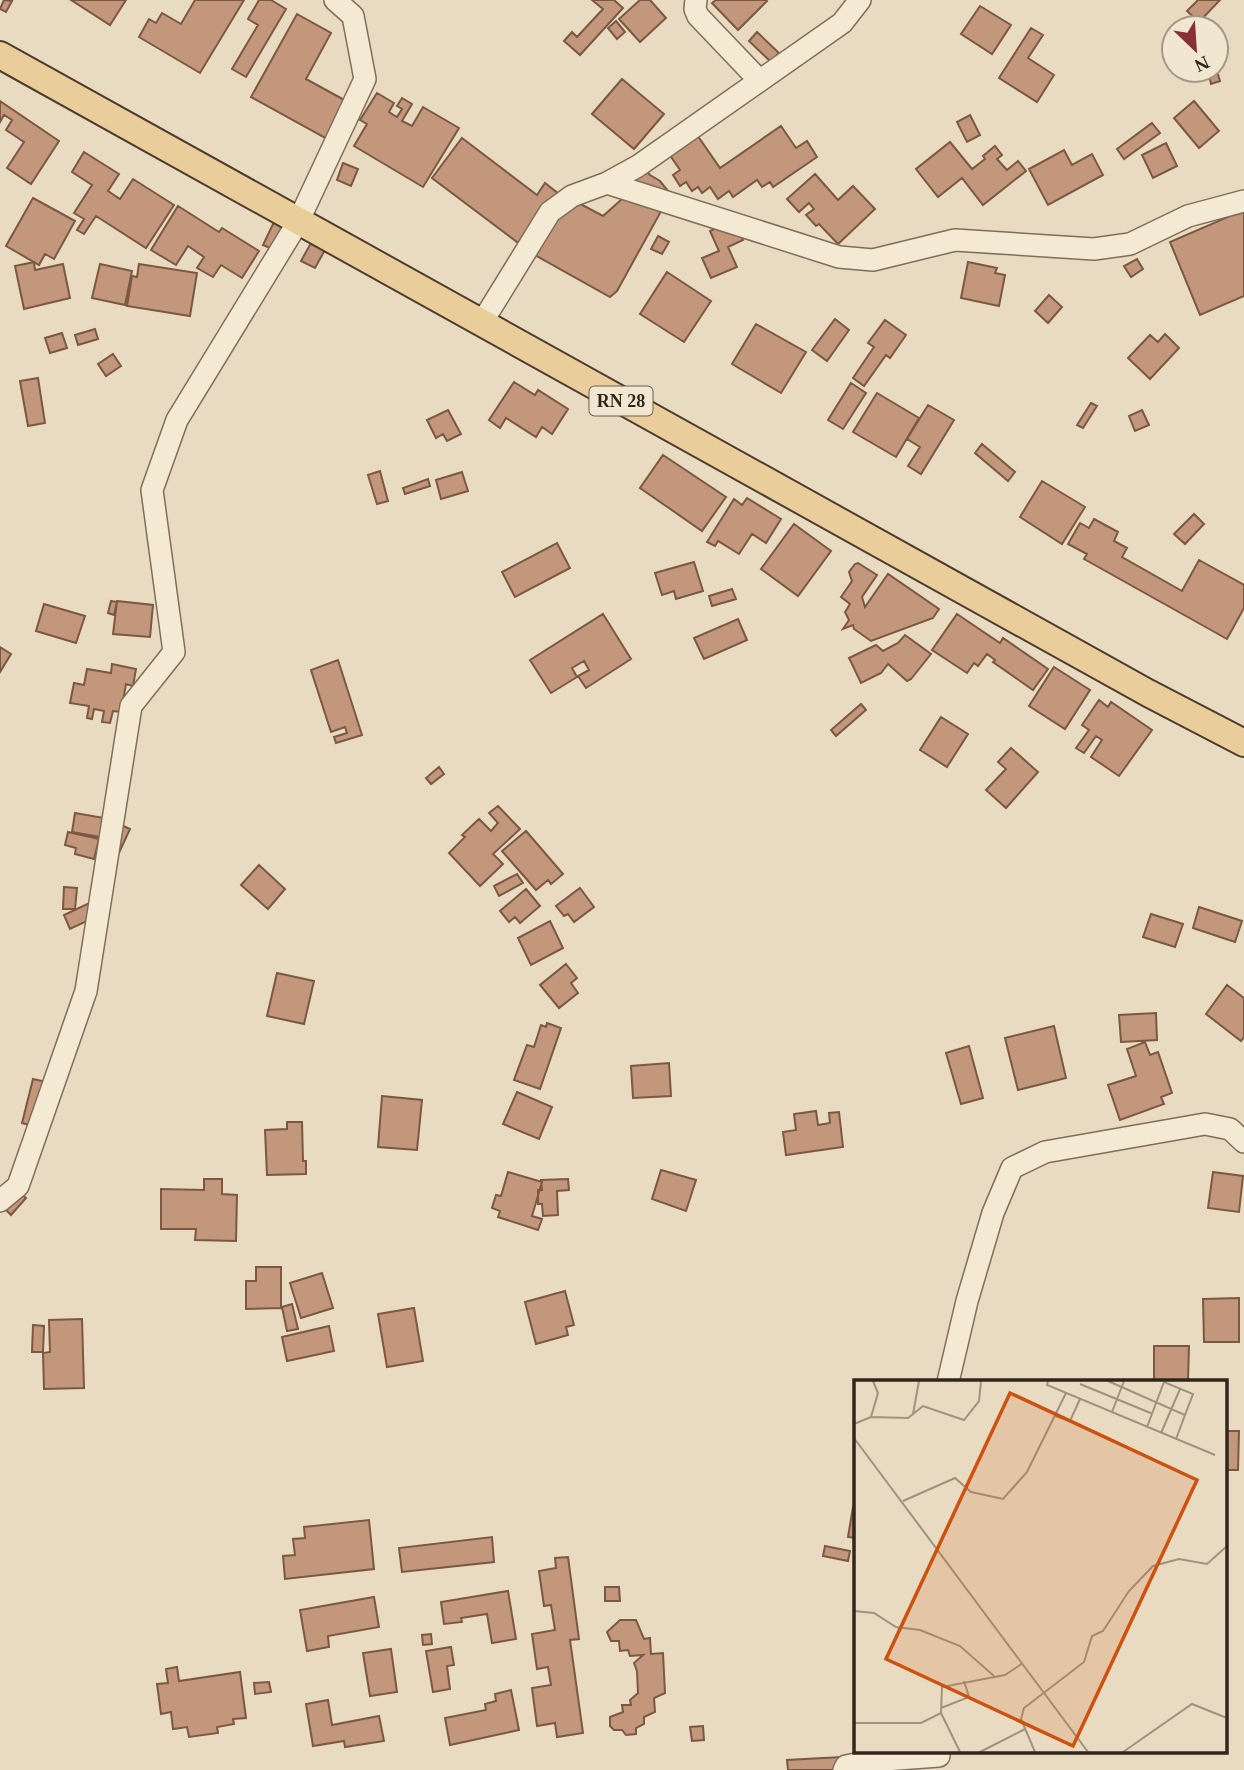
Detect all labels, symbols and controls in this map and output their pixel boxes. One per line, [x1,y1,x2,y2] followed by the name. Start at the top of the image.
[1160,14,1230,84] north arrow
[1191,52,1213,76] text: N
[590,386,652,416] road number: RN 28
[854,1380,1226,1752] inset map

